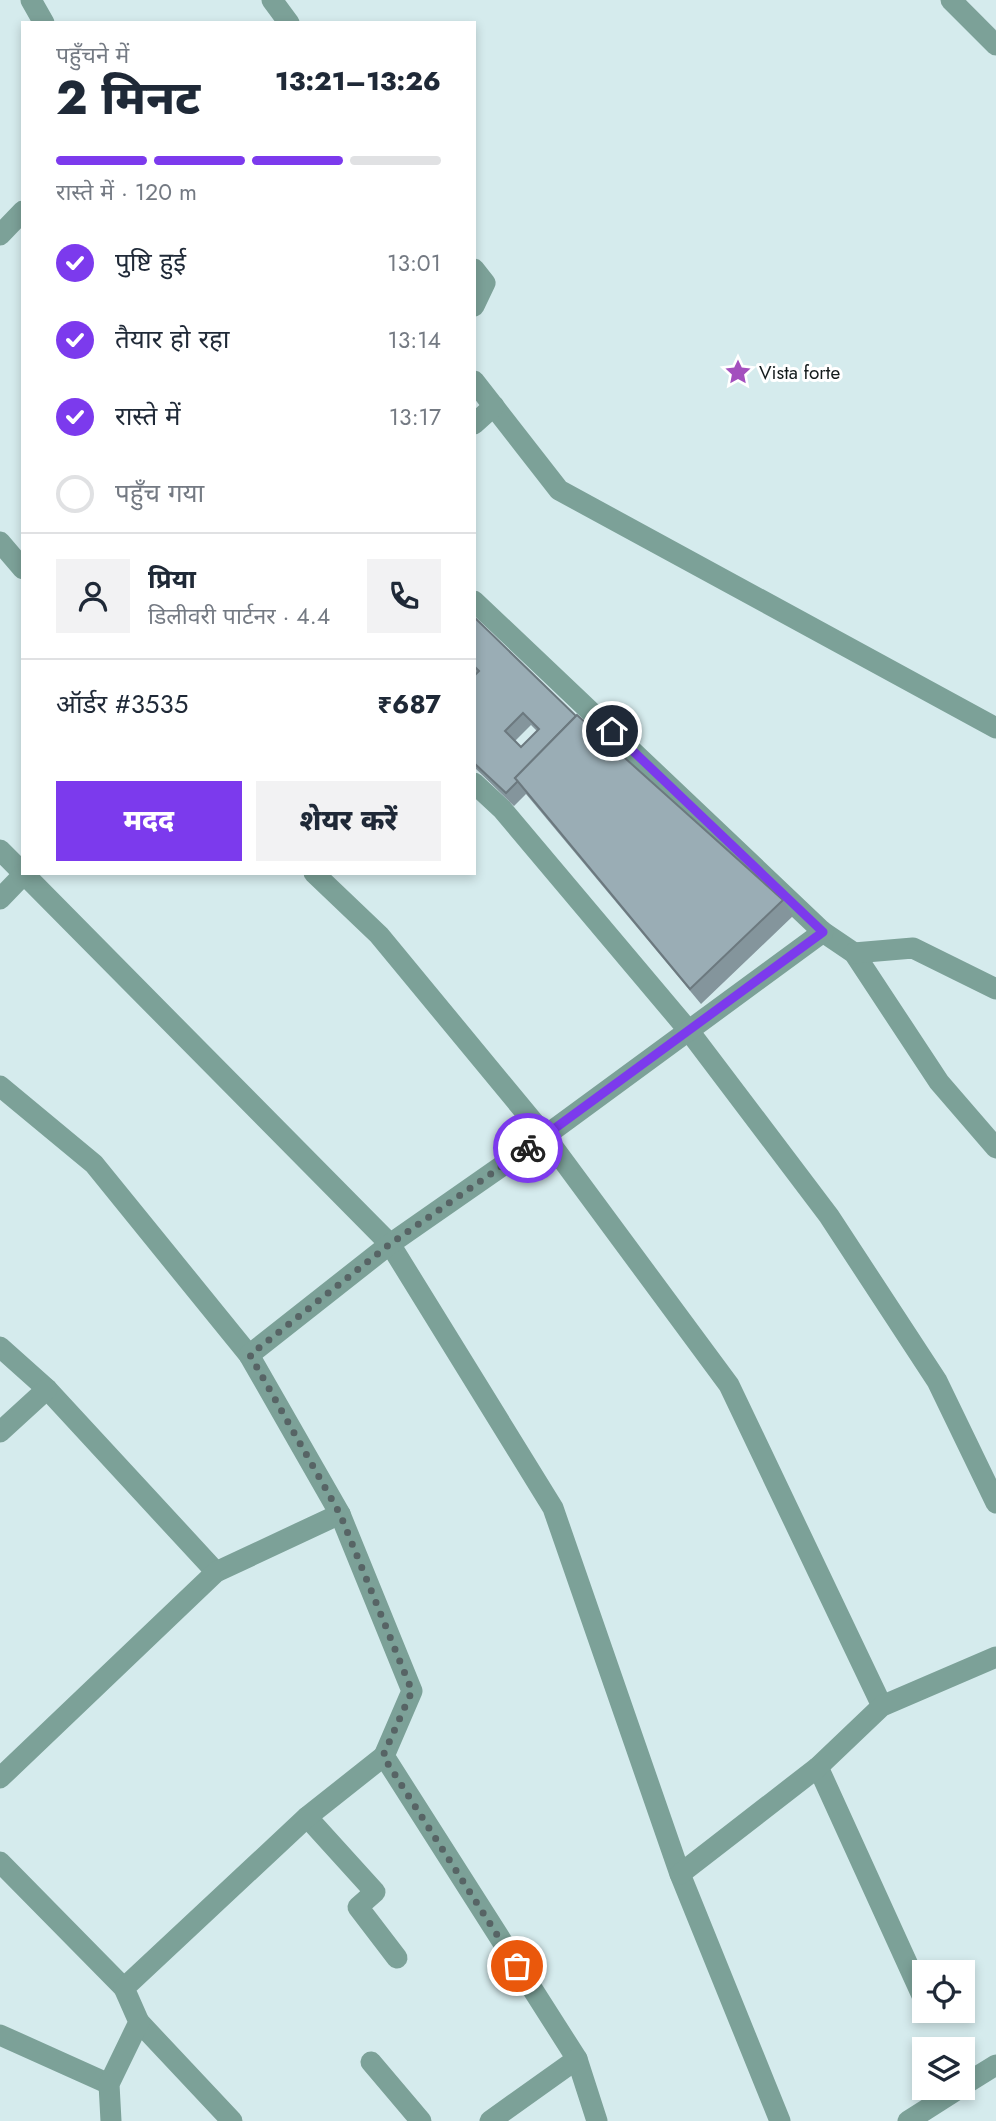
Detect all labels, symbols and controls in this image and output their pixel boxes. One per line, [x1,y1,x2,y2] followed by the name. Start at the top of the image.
[56,38,129,72] text: पहुँचने में
[275,62,441,100] text: 13:21–13:26
[56,65,200,131] text: 2 मिनट
[56,175,197,209] text: रास्ते में · 120 m
[115,243,186,281] text: पुष्टि हुई
[56,244,94,282] icon: check
[387,246,441,280] text: 13:01
[115,320,230,358] text: तैयार हो रहा
[56,321,94,359] icon: check
[387,323,441,357] text: 13:14
[723,357,753,387] place icon: Vista forte
[759,359,840,386] place label: Vista forte
[115,397,181,435] text: रास्ते में
[56,398,94,436] icon: check
[389,400,441,434] text: 13:17
[115,474,204,512] text: पहुँच गया
[56,559,130,633] button: person
[367,559,441,633] button: phone
[148,560,196,598] text: प्रिया
[148,599,330,633] text: डिलीवरी पार्टनर · 4.4
[56,685,188,723] text: ऑर्डर #3535
[377,685,441,723] text: ₹687
[582,701,642,761] pin
[593,712,631,750] icon: home
[56,781,242,861] button: मदद
[256,781,441,861] button: शेयर करें
[493,1113,563,1183] courier
[509,1129,547,1167] icon: bike
[487,1936,547,1996] pin
[498,1947,536,1985] icon: bag
[912,1960,975,2100] map controls
[912,1960,975,2023] button: locate
[912,2037,975,2100] button: layers

